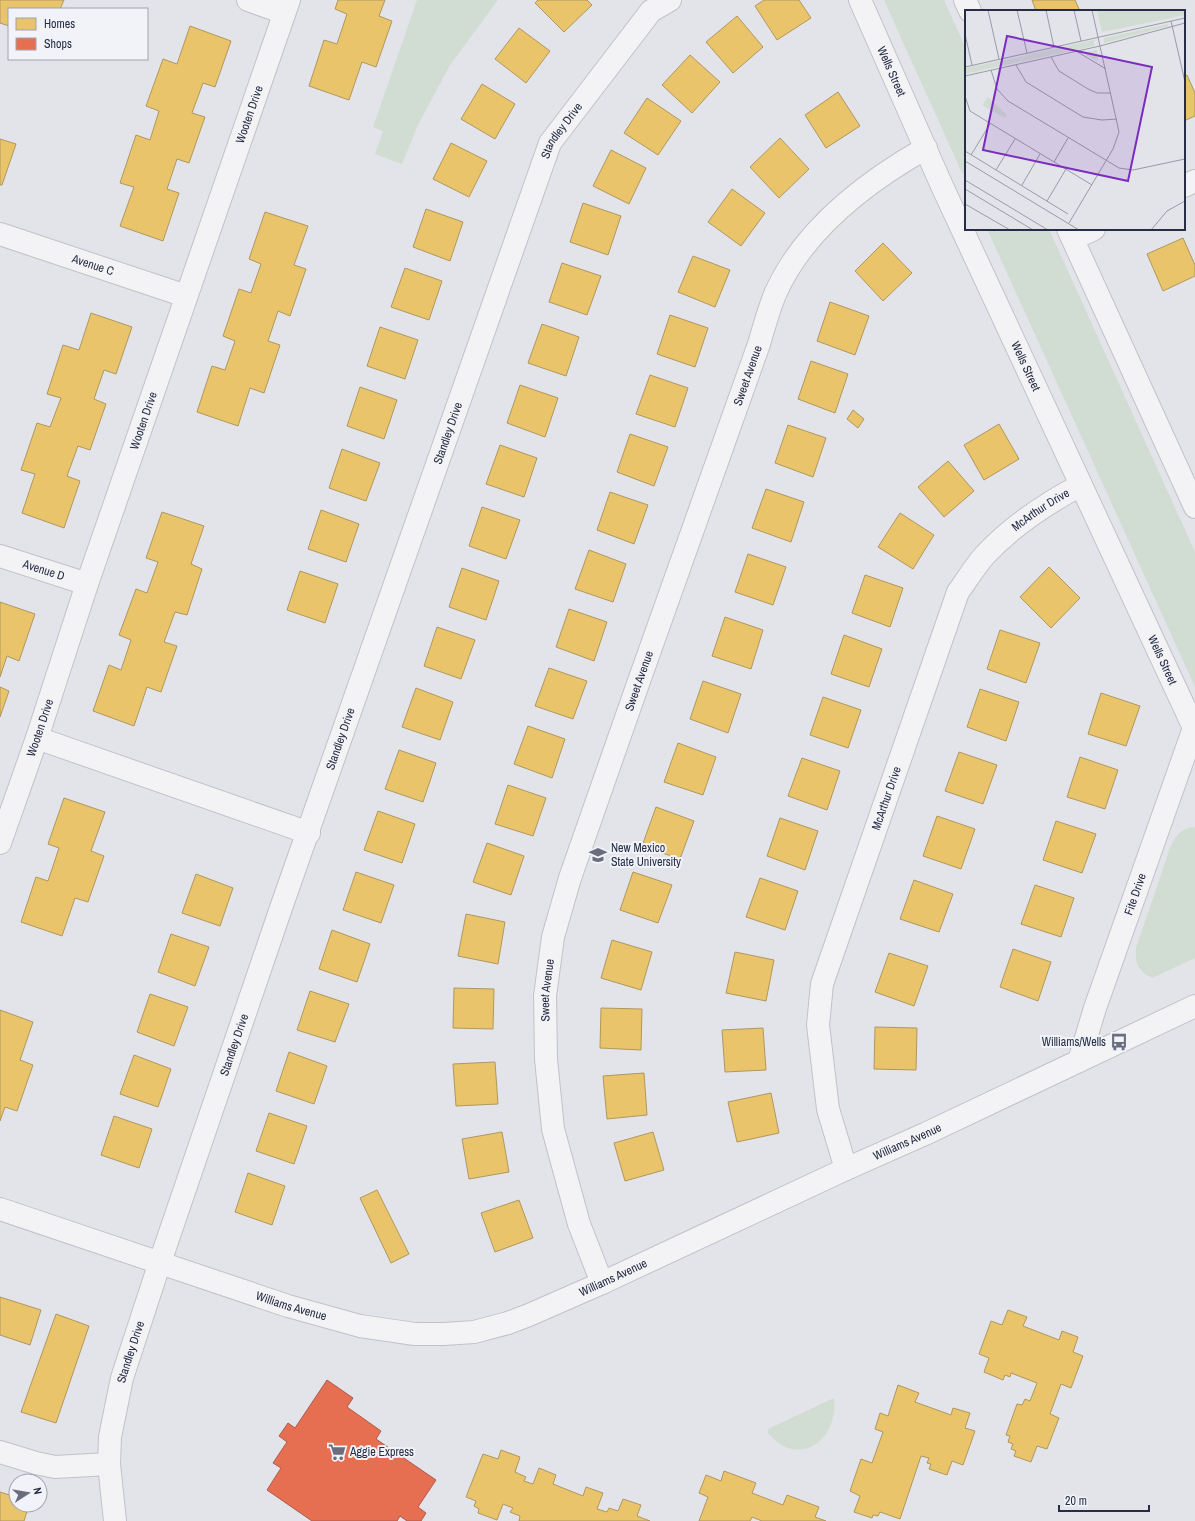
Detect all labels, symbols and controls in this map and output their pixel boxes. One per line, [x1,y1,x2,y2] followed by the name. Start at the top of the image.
[8,8,148,60] legend
[965,10,1185,230] inset map
[44,16,75,32] text: Homes
[44,36,72,52] text: Shops
[873,44,910,99] street label: Wells Street
[232,84,267,146] street label: Wooten Drive
[537,99,586,161] street label: Standley Drive
[69,250,116,279] street label: Avenue C
[1007,339,1044,394] street label: Wells Street
[730,343,766,408] street label: Sweet Avenue
[126,390,161,452] street label: Wooten Drive
[430,400,466,466] street label: Standley Drive
[1008,485,1072,535] street label: McArthur Drive
[20,556,67,584] street label: Avenue D
[1144,633,1181,688] street label: Wells Street
[621,649,657,713] street label: Sweet Avenue
[23,697,57,759] street label: Wooten Drive
[322,706,359,772] street label: Standley Drive
[868,764,905,832] street label: McArthur Drive
[611,840,681,870] place label: New Mexico State University
[588,845,608,865] school or university icon: New Mexico State University
[1120,871,1150,917] street label: Fite Drive
[537,958,558,1022] street label: Sweet Avenue
[216,1012,252,1078] street label: Standley Drive
[1109,1032,1129,1052] bus stop icon: Williams/Wells
[1042,1034,1106,1050] place label: Williams/Wells
[871,1119,944,1164] street label: Williams Avenue
[577,1255,650,1300] street label: Williams Avenue
[254,1288,328,1324] street label: Williams Avenue
[113,1319,148,1384] street label: Standley Drive
[327,1442,347,1462] supermarket icon: Aggie Express
[349,1444,414,1460] place label: Aggie Express
[8,1473,48,1513] north arrow
[30,1486,45,1496] text: N
[1059,1487,1149,1513] scale bar
[1065,1493,1087,1509] text: 20 m

